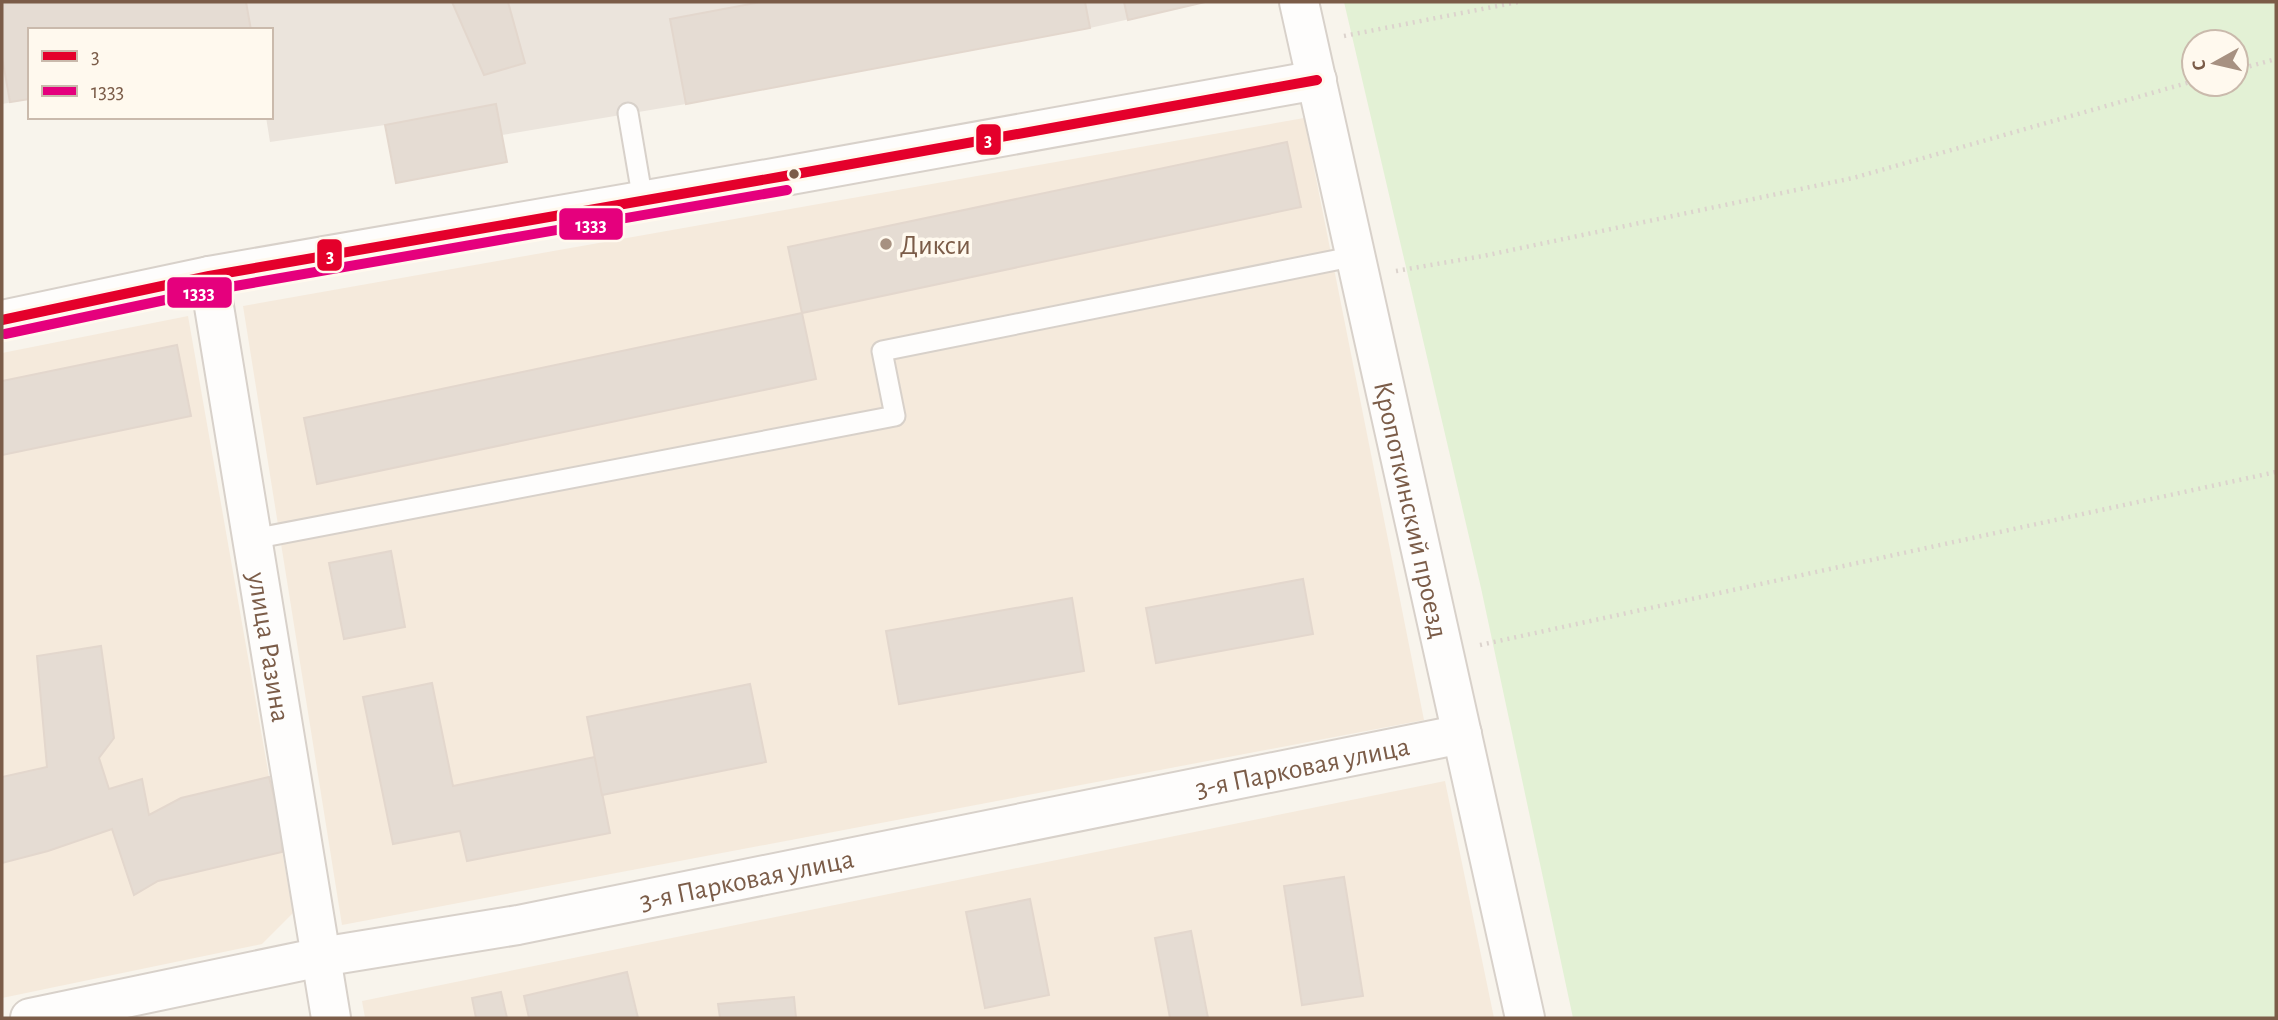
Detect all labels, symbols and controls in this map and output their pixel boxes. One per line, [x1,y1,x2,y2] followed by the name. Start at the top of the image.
[28,28,273,119] legend
[2180,28,2250,98] north arrow
[91,46,100,67] text: 3
[2190,59,2210,72] text: С
[91,81,124,102] text: 1333
[975,123,1002,156] line badge: 3
[984,131,992,150] text: 3
[787,167,801,181] unlabelled marker
[558,207,624,241] line badge: 1333
[575,216,607,235] text: 1333
[900,232,971,260] place label: Дикси
[878,236,894,252] marker: Дикси
[316,238,343,272] line badge: 3
[326,247,334,266] text: 3
[166,276,233,309] line badge: 1333
[183,284,215,303] text: 1333
[1368,379,1452,641] street label: Кропоткинский проезд
[242,569,294,725] street label: улица Разина
[1193,733,1412,804] street label: 3-я Парковая улица
[637,845,857,916] street label: 3-я Парковая улица

